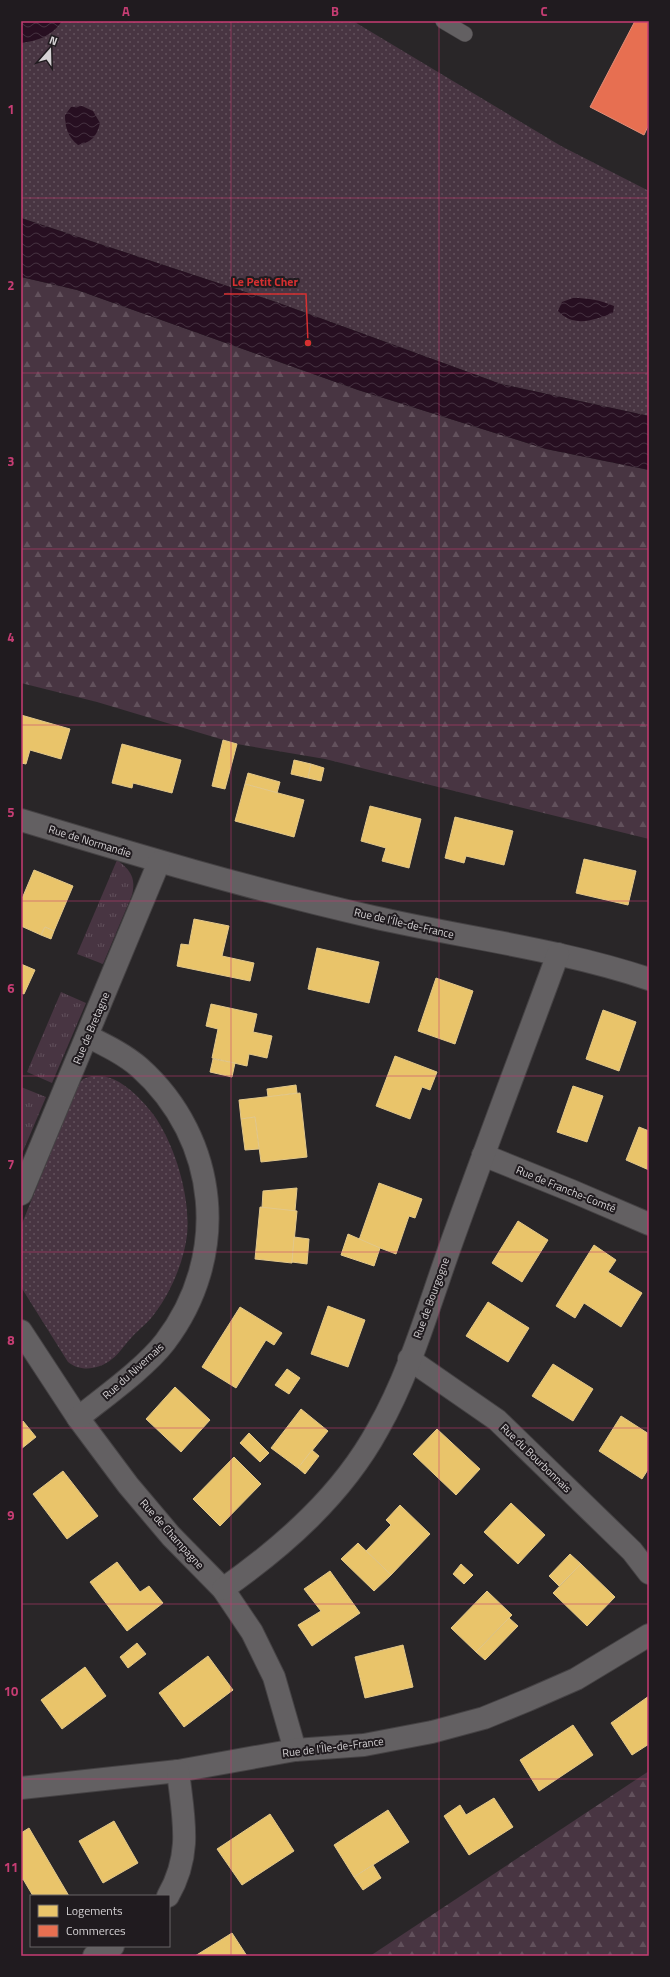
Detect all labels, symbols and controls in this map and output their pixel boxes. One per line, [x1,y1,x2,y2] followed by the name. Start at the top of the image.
[122,1,130,21] text: A
[331,1,339,21] text: B
[540,1,548,21] text: C
[30,30,70,70] north arrow
[47,32,60,49] text: N
[7,99,15,119] text: 1
[224,270,306,294] callout: Le Petit Cher
[232,272,298,291] text: Le Petit Cher
[7,275,15,295] text: 2
[7,451,15,471] text: 3
[7,627,15,647] text: 4
[7,802,15,822] text: 5
[47,821,134,861] street label: Rue de Normandie
[352,904,456,942] street label: Rue de l'Île-de-France
[7,978,15,998] text: 6
[69,989,114,1066] street label: Rue de Bretagne
[7,1154,15,1174] text: 7
[514,1162,619,1217] street label: Rue de Franche-Comté
[409,1255,453,1341] street label: Rue de Bourgogne
[7,1330,15,1350] text: 8
[99,1339,167,1403] street label: Rue du Nivernais
[497,1420,575,1496] street label: Rue du Bourbonnais
[136,1495,208,1573] street label: Rue de Champagne
[7,1505,15,1525] text: 9
[4,1681,18,1701] text: 10
[281,1733,385,1761] street label: Rue de l'Île-de-France
[4,1857,18,1877] text: 11
[30,1895,170,1947] legend
[66,1901,123,1920] text: Logements
[66,1921,126,1940] text: Commerces

